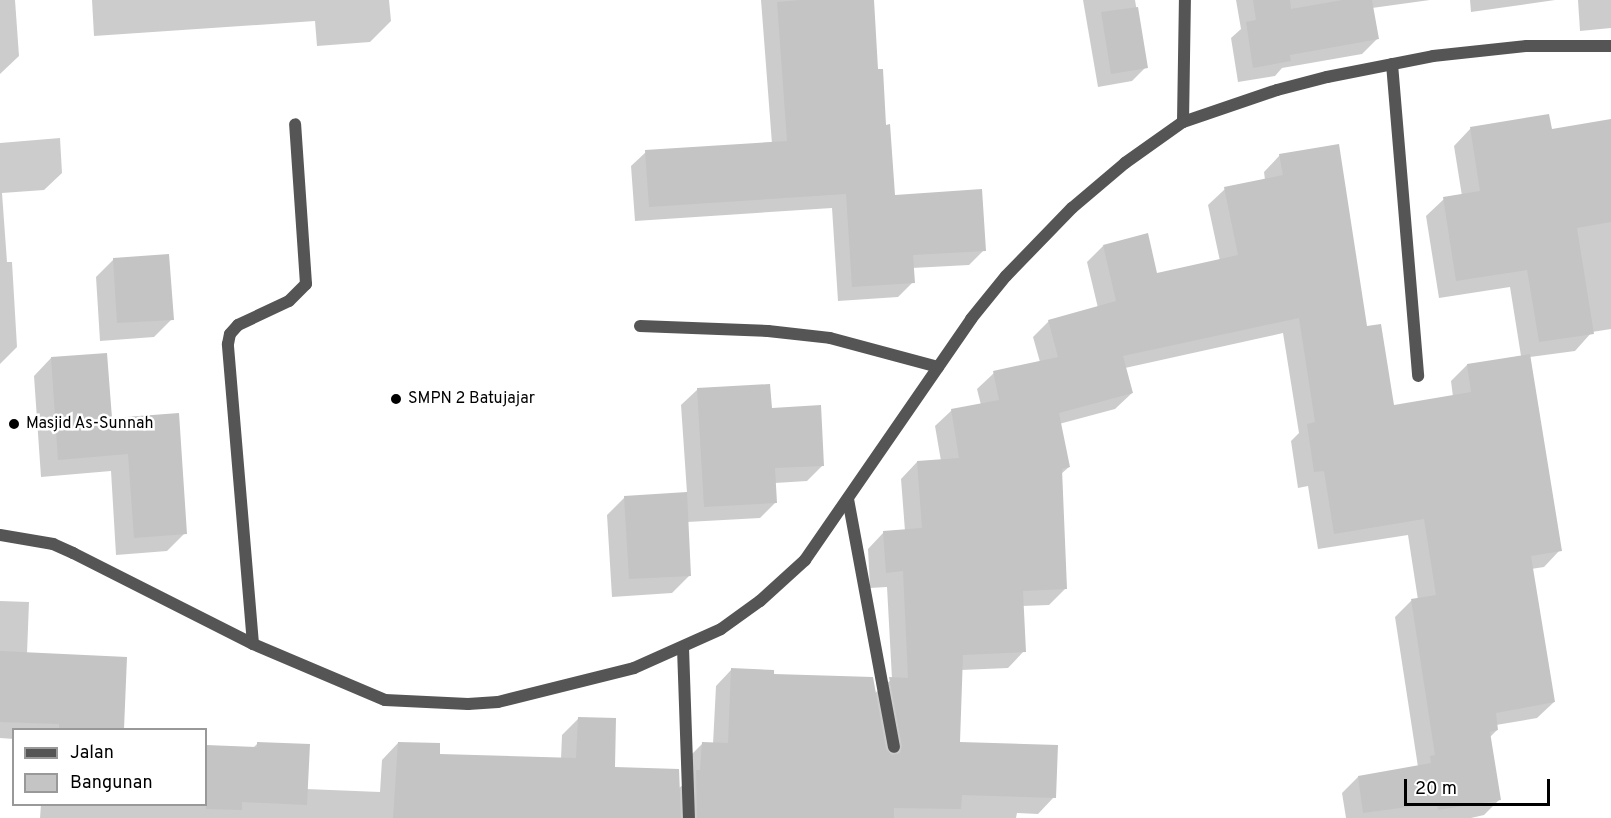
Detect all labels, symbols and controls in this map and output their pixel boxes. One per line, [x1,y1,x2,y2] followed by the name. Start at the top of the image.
[408,389,535,409] place label: SMPN 2 Batujajar
[389,392,403,406] marker: SMPN 2 Batujajar
[26,414,154,434] place label: Masjid As-Sunnah
[7,417,21,431] marker: Masjid As-Sunnah
[12,728,207,806] legend
[70,742,114,765] text: Jalan
[1407,767,1552,805] scale bar
[70,772,153,795] text: Bangunan
[1415,778,1457,801] text: 20 m

